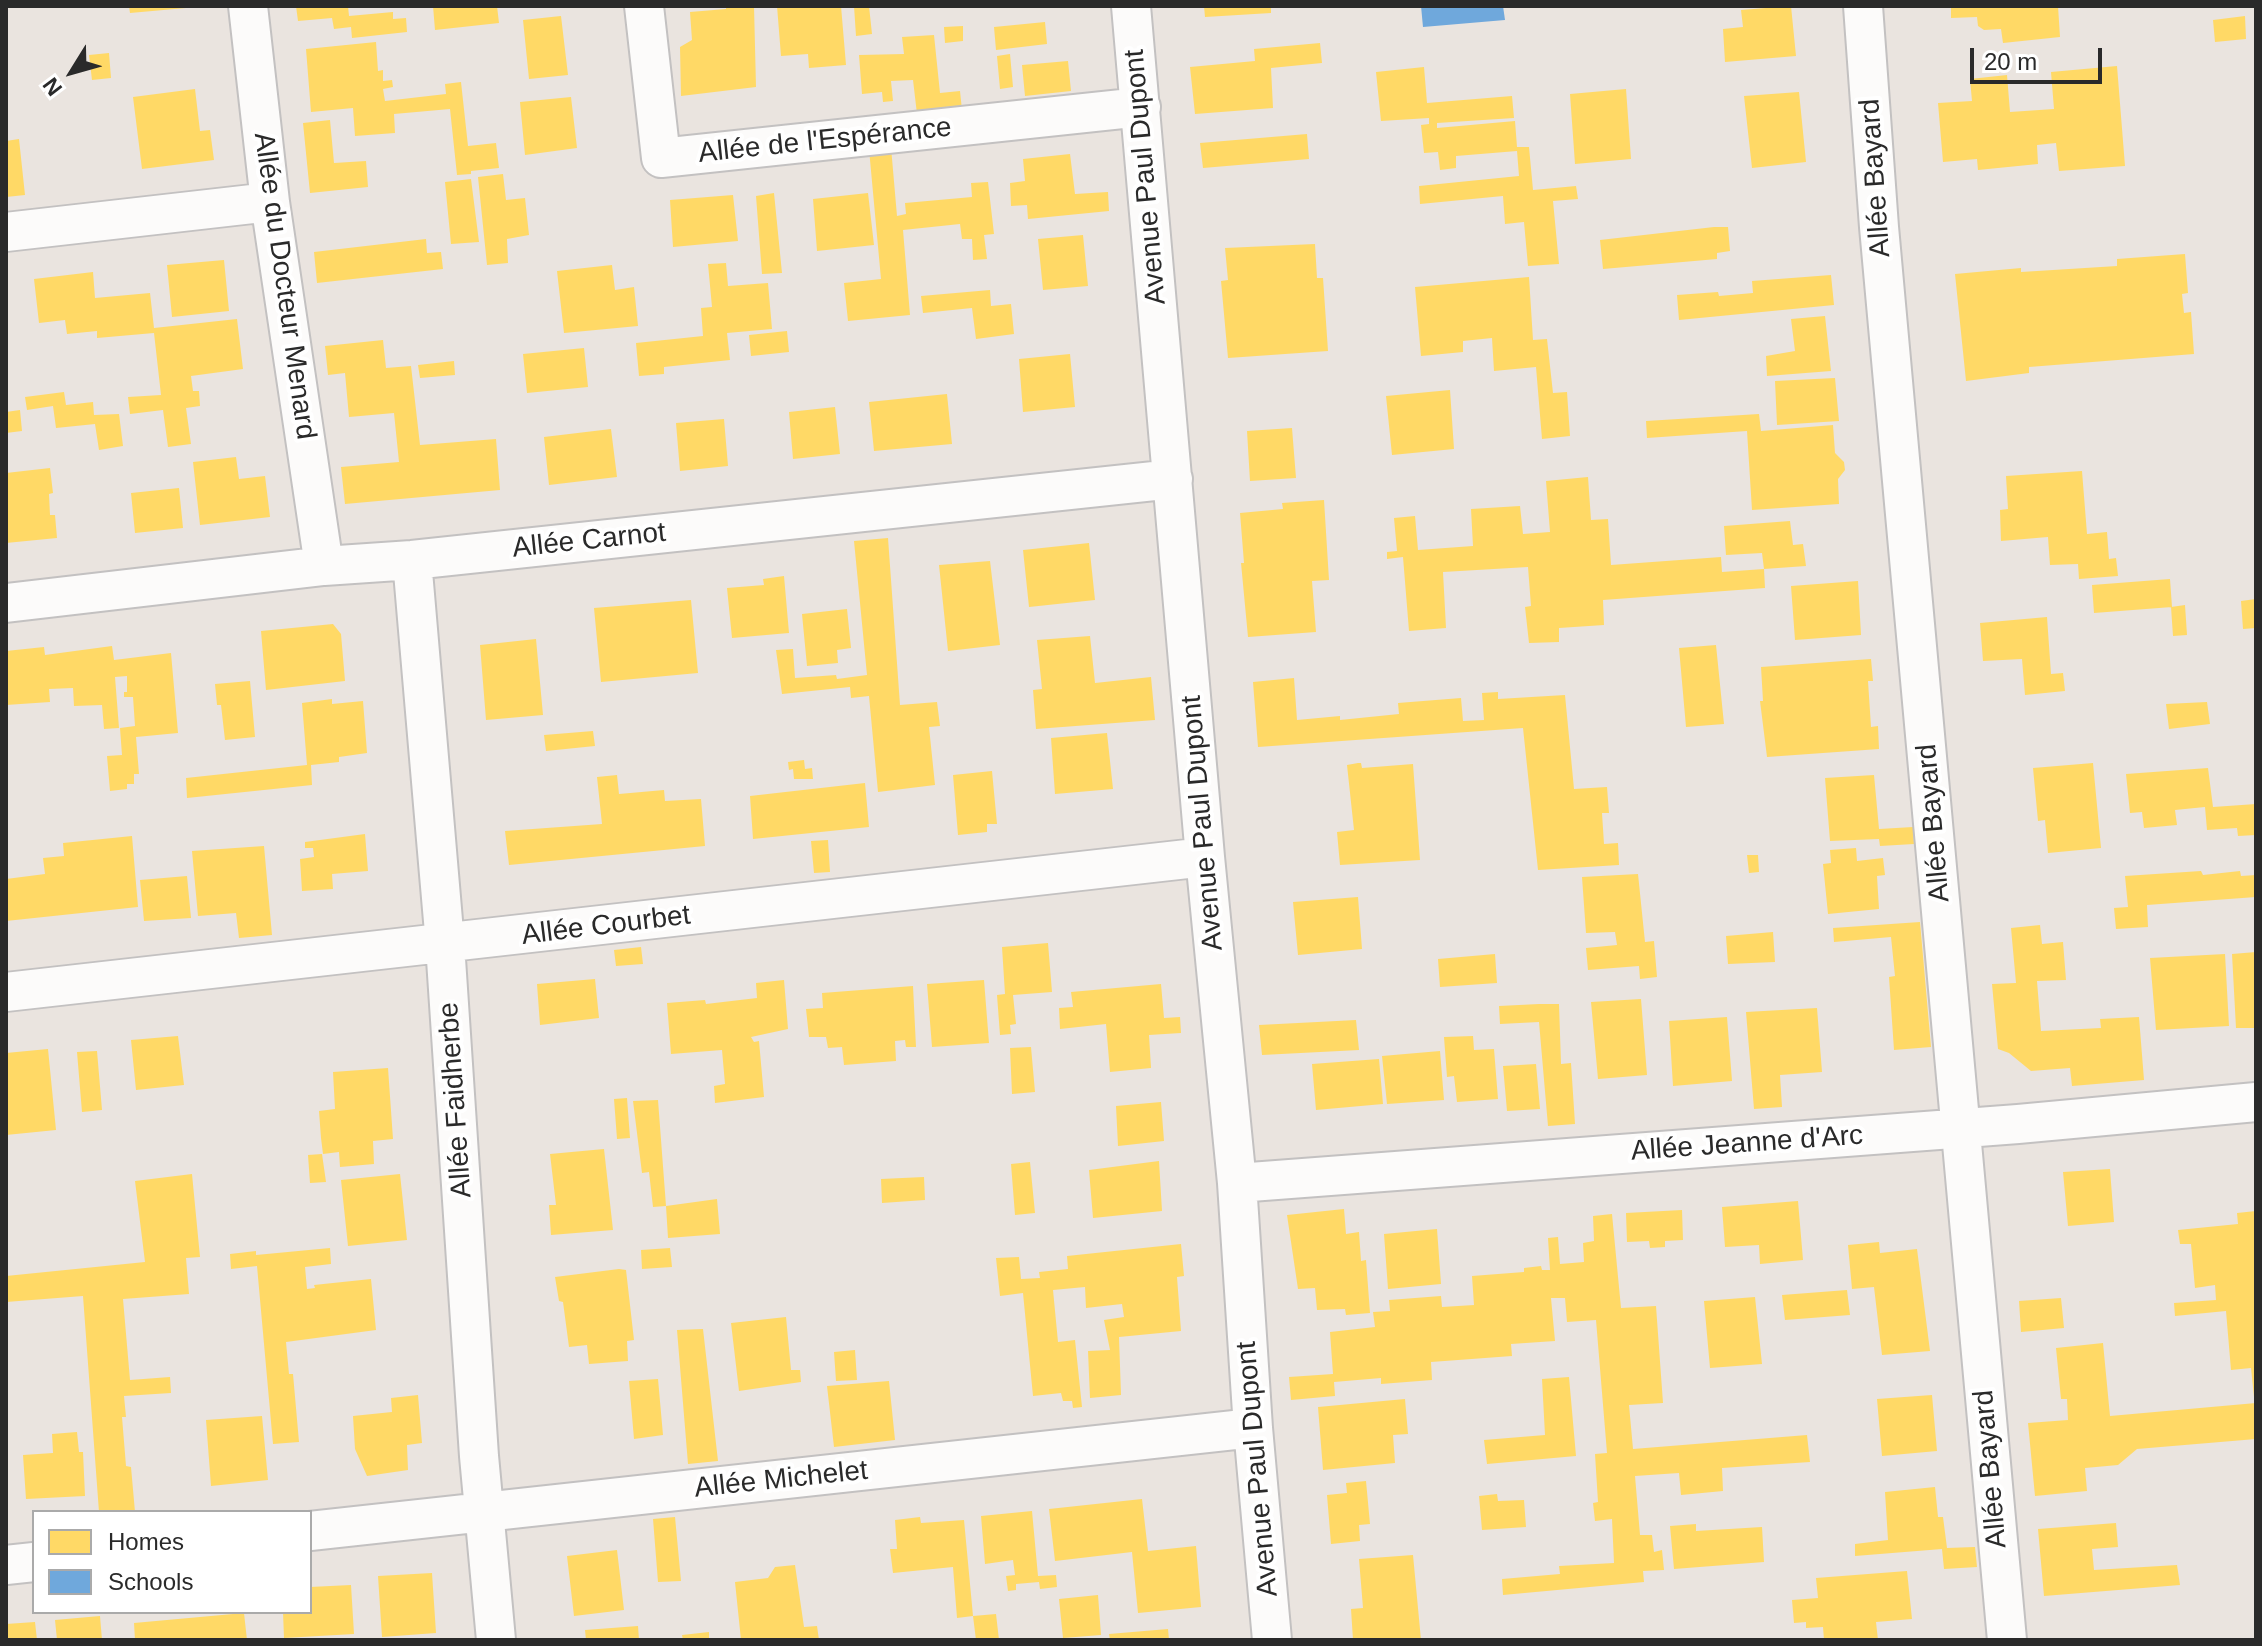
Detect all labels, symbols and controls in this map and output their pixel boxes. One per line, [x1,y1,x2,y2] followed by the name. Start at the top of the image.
[32,32,112,112] north arrow
[1974,32,2106,82] scale bar
[1118,48,1174,306] street label: Avenue Paul Dupont
[1984,48,2037,75] text: 20 m
[38,73,67,101] text: N
[1854,98,1898,258] street label: Allée Bayard
[697,111,953,171] street label: Allée de l'Espérance
[246,130,322,442] street label: Allée du Docteur Menard
[511,516,667,566] street label: Allée Carnot
[1175,694,1231,952] street label: Avenue Paul Dupont
[1910,742,1958,904] street label: Allée Bayard
[520,899,692,953] street label: Allée Courbet
[432,1001,480,1199] street label: Allée Faidherbe
[1630,1119,1864,1169] street label: Allée Jeanne d'Arc
[1230,1340,1286,1598] street label: Avenue Paul Dupont
[1967,1388,2015,1550] street label: Allée Bayard
[693,1454,869,1506] street label: Allée Michelet
[32,1510,312,1614] legend
[108,1528,184,1555] text: Homes
[108,1568,193,1595] text: Schools

